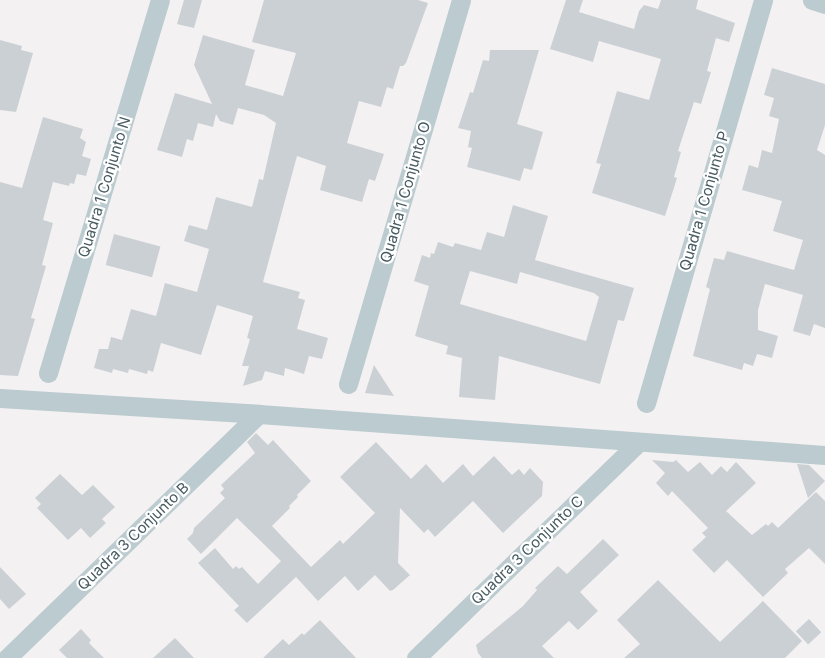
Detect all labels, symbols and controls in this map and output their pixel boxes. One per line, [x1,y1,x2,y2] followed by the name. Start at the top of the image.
[74,115,134,259] street label: Quadra 1 Conjunto N
[376,119,434,265] street label: Quadra 1 Conjunto O
[675,129,733,273] street label: Quadra 1 Conjunto P
[74,478,192,594] street label: Quadra 3 Conjunto B
[467,492,587,608] street label: Quadra 3 Conjunto C

